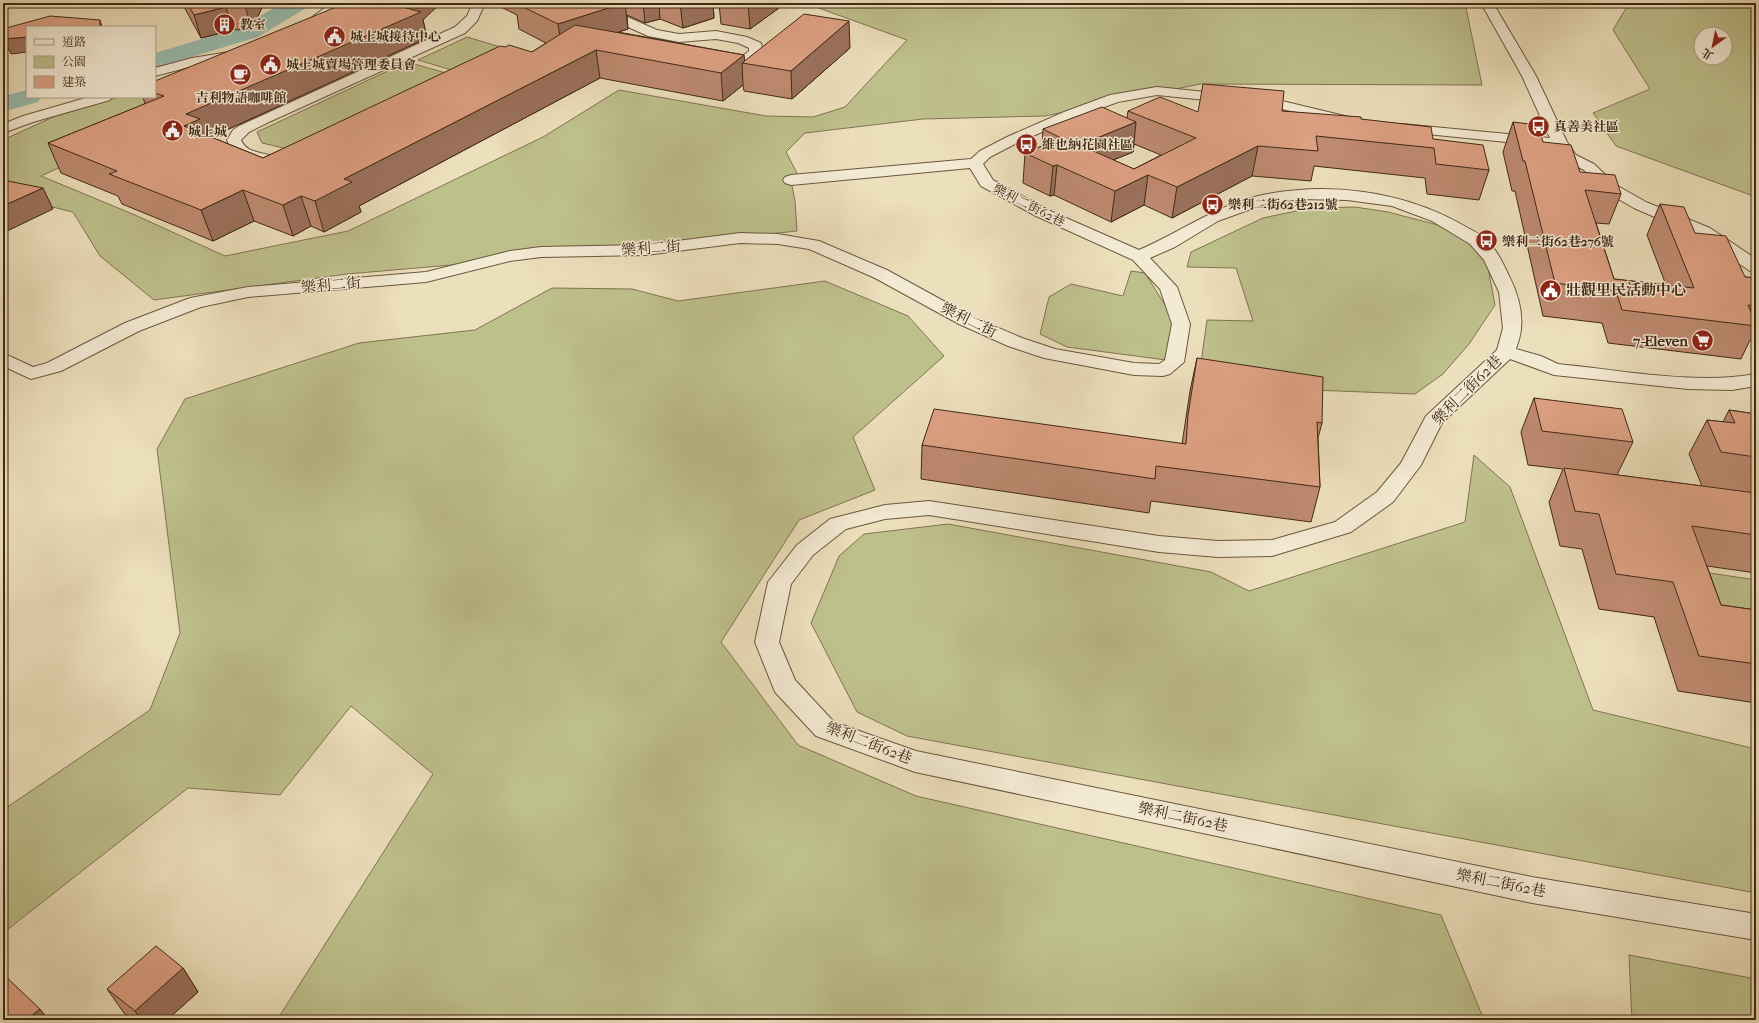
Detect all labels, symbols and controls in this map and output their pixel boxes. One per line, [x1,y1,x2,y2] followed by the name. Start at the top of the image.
[211,11,237,37] building icon: 教室
[240,17,266,32] place label: 教室
[321,23,347,49] public building icon: 城上城接待中心
[26,26,156,98] legend
[1693,26,1733,66] north arrow
[350,29,441,44] place label: 城上城接待中心
[62,35,86,49] text: 道路
[1700,46,1716,62] text: 北
[257,51,283,77] public building icon: 城上城賣場管理委員會
[62,55,86,69] text: 公園
[286,57,416,72] place label: 城上城賣場管理委員會
[228,62,254,88] cafe icon: 吉利物語咖啡館
[62,75,86,89] text: 建築
[195,90,287,105] place label: 吉利物語咖啡館
[1525,113,1551,139] bus stop icon: 真善美社區
[159,118,185,144] public building icon: 城上城
[1554,119,1619,134] place label: 真善美社區
[188,124,227,139] place label: 城上城
[1014,131,1040,157] bus stop icon: 維也納花園社區
[1042,137,1133,152] place label: 維也納花園社區
[991,180,1067,230] street label: 樂利二街62巷
[1200,191,1226,217] bus stop icon: 樂利二街62巷212號
[1228,197,1338,212] place label: 樂利二街62巷212號
[1473,228,1499,254] bus stop icon: 樂利二街62巷276號
[1502,234,1614,249] place label: 樂利二街62巷276號
[620,237,682,259] street label: 樂利二街
[300,273,362,297] street label: 樂利二街
[1538,277,1564,303] public building icon: 壯觀里民活動中心
[1566,281,1686,299] place label: 壯觀里民活動中心
[938,299,1000,341] street label: 樂利二街
[1690,328,1716,354] supermarket icon: 7-Eleven
[1632,332,1688,350] place label: 7-Eleven
[1429,352,1505,428] street label: 樂利二街62巷
[823,718,915,768] street label: 樂利二街62巷
[1137,799,1229,835] street label: 樂利二街62巷
[1455,865,1547,901] street label: 樂利二街62巷

